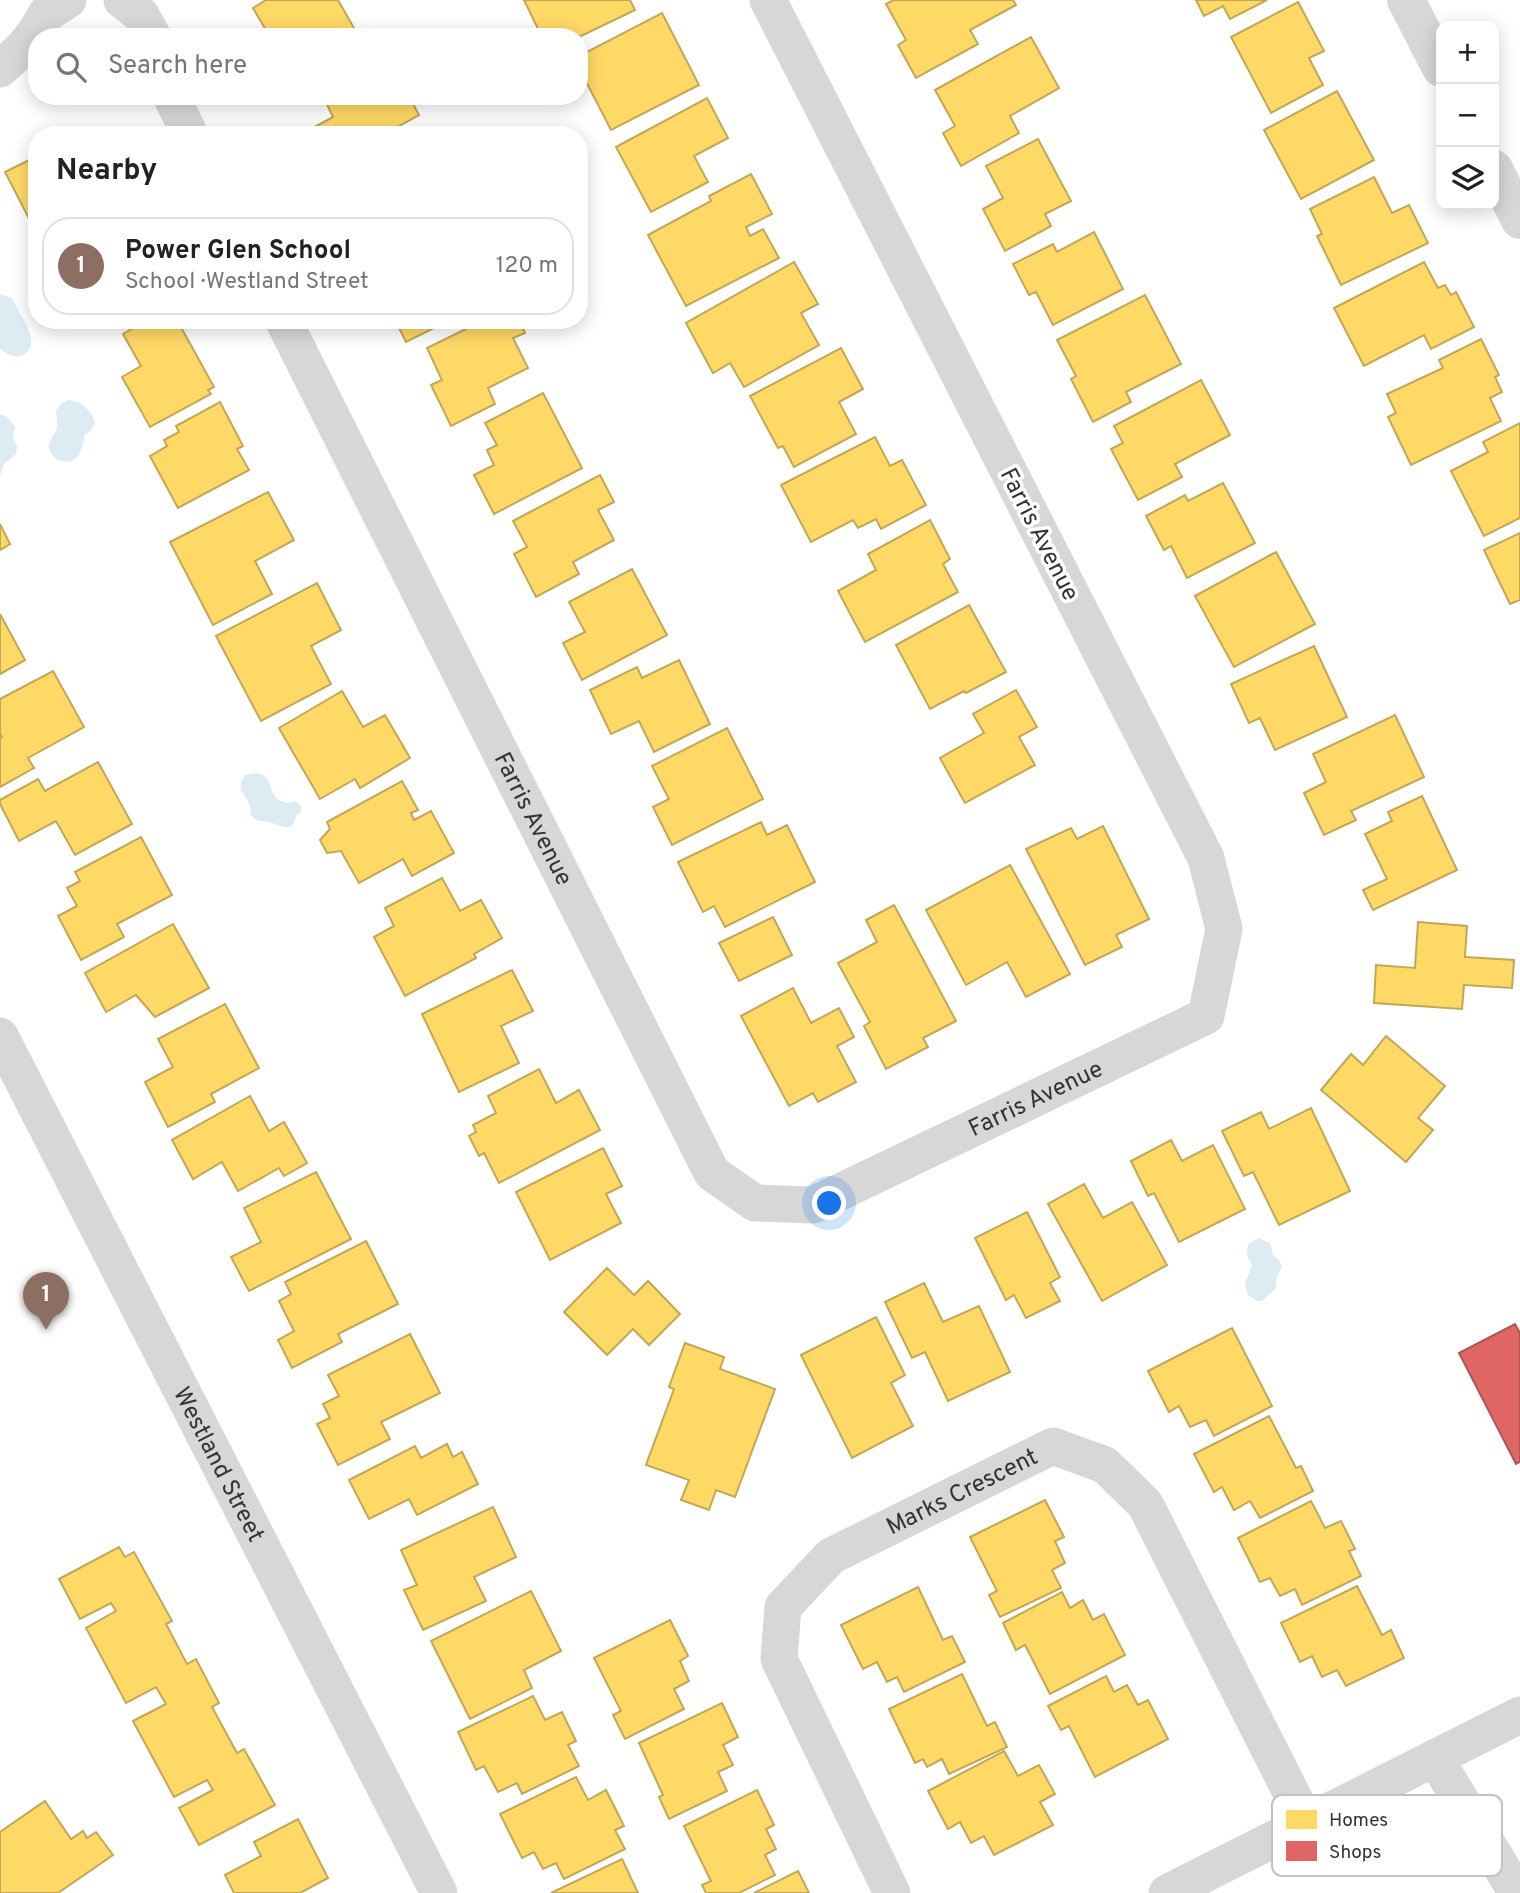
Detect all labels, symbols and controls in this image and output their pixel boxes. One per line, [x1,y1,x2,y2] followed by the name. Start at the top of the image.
[1436,21,1499,210] map controls
[1436,21,1499,84] button: +
[28,28,588,105] search box
[52,48,90,86] icon: search
[108,50,247,83] text: Search here
[1436,84,1499,147] button: −
[1436,147,1499,210] button: layers
[56,153,157,190] text: Nearby
[125,235,351,268] text: Power Glen School
[76,252,86,281] text: 1
[496,252,558,281] text: 120 m
[125,268,369,297] text: School · Westland Street
[992,463,1085,606] street label: Farris Avenue
[486,748,578,891] street label: Farris Avenue
[964,1055,1108,1145] street label: Farris Avenue
[812,1186,846,1220] your location
[23,1272,69,1330] pin: 1
[165,1382,270,1548] street label: Westland Street
[882,1443,1043,1543] street label: Marks Crescent
[1272,1795,1502,1876] legend
[1329,1809,1388,1833] text: Homes
[1329,1841,1381,1865] text: Shops

